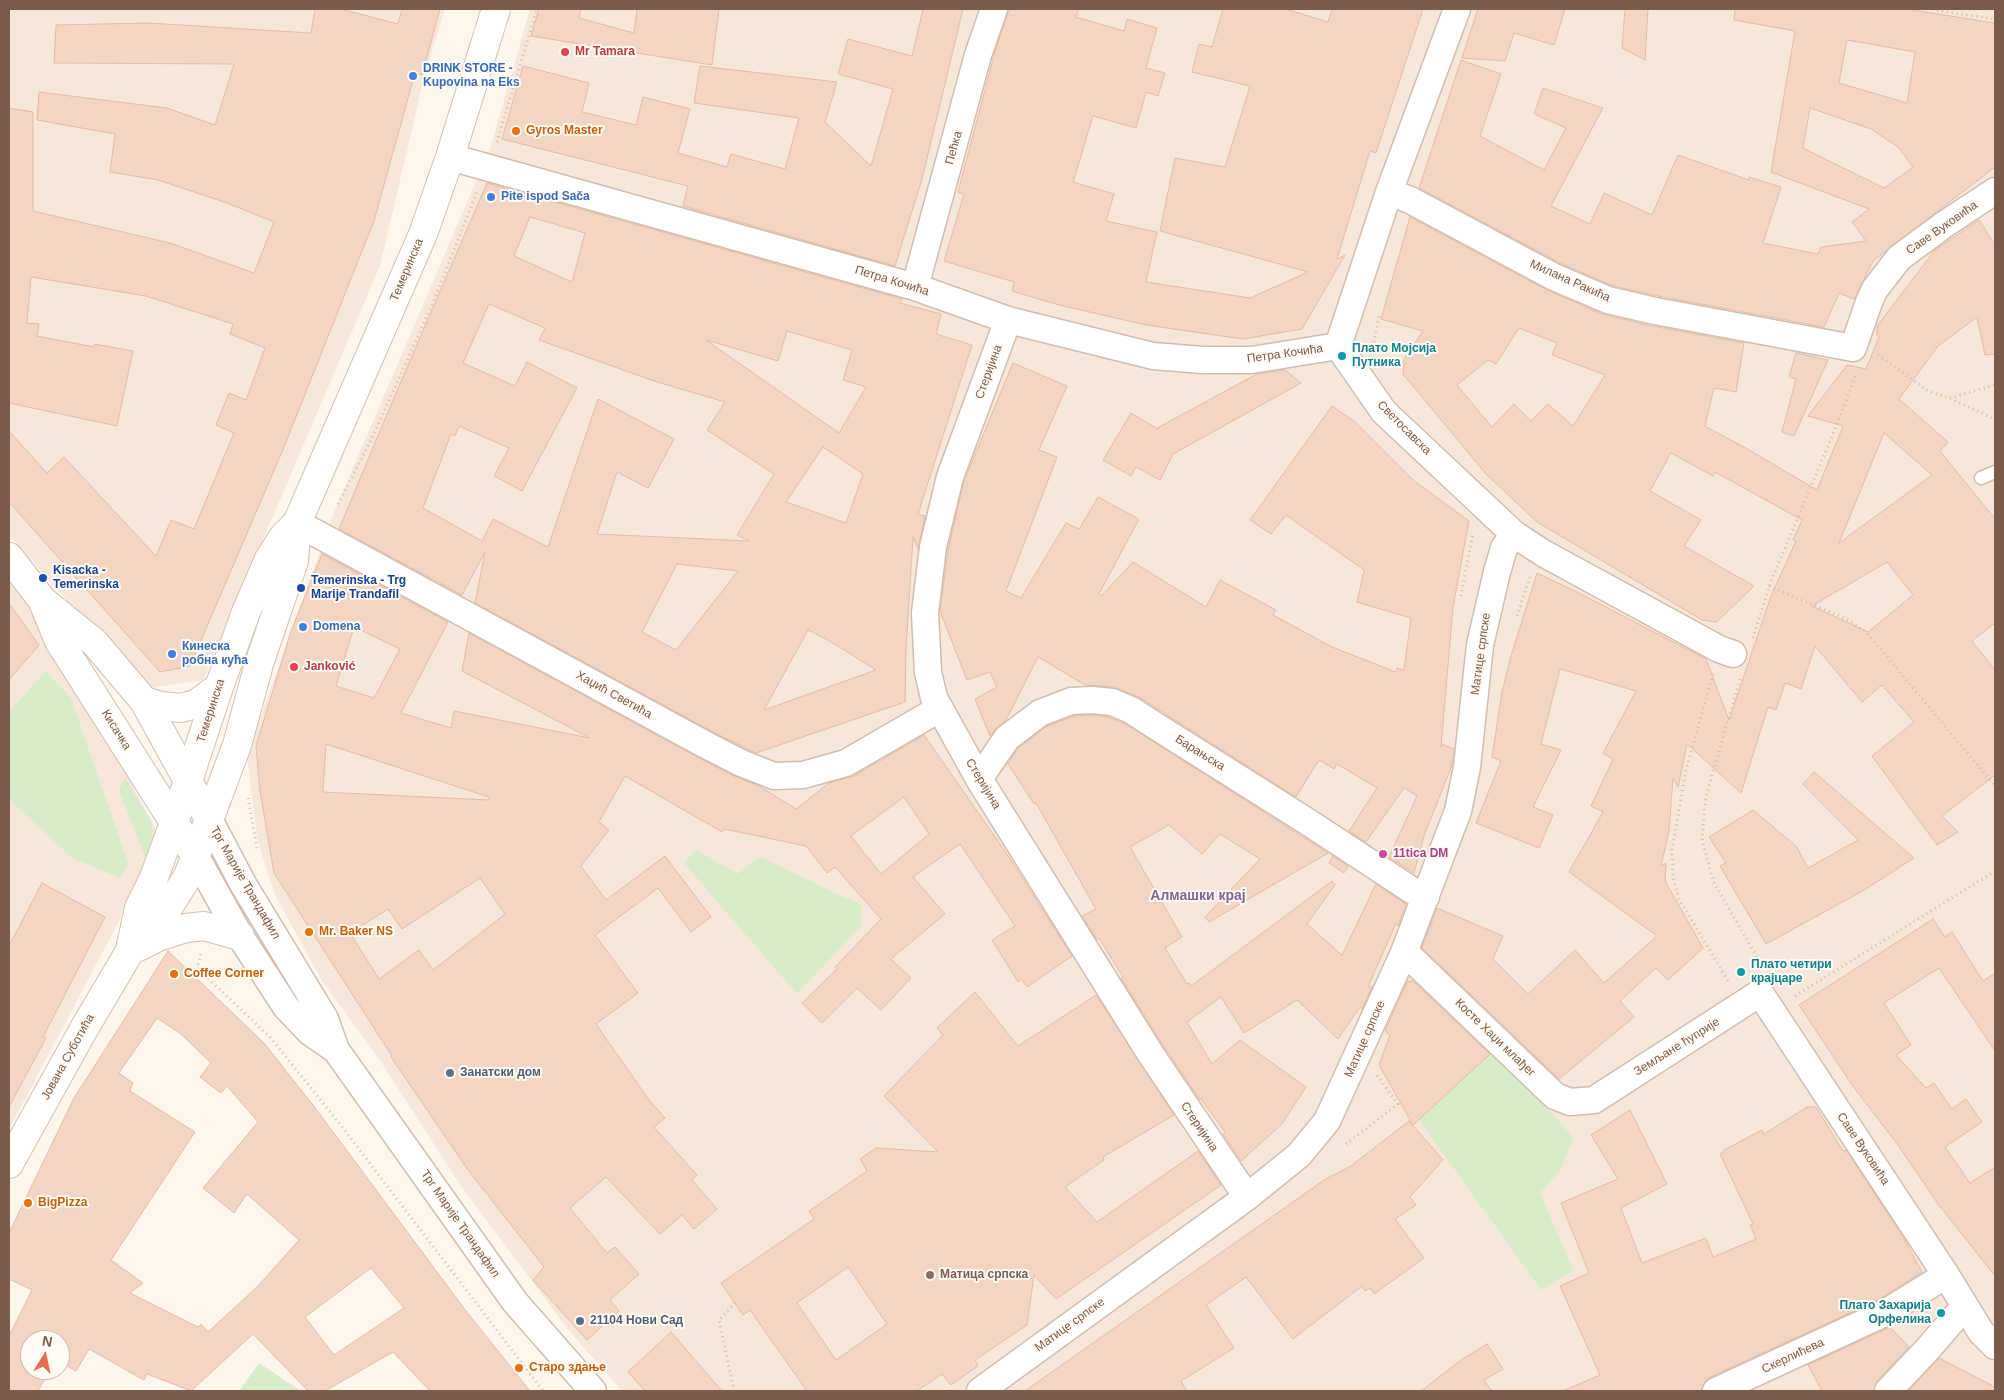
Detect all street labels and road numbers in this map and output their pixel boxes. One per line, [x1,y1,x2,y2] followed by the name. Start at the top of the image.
[943,130,965,166] street label: Пећка
[1903,198,1981,258] street label: Саве Вуковића
[387,237,427,303] street label: Темеринска
[1528,257,1612,305] street label: Милана Ракића
[853,263,931,299] street label: Петра Кочића
[1246,342,1324,366] street label: Петра Кочића
[973,343,1005,401] street label: Стеријина
[1374,398,1434,458] street label: Светосавска
[1468,612,1494,696] street label: Матице српске
[573,668,655,722] street label: Хаџић Светића
[194,677,228,745] street label: Темеринска
[98,707,134,753] street label: Кисачка
[1173,732,1227,774] street label: Барањска
[962,756,1004,812] street label: Стеријина
[207,824,283,942] street label: Трг Марије Трандафил
[1452,996,1538,1080] street label: Косте Хаџи млађег
[1342,998,1388,1080] street label: Матице српске
[38,1012,98,1102] street label: Јована Суботића
[1632,1015,1722,1079] street label: Земљане ћуприје
[1177,1099,1221,1155] street label: Стеријина
[1834,1110,1892,1188] street label: Саве Вуковића
[417,1168,503,1280] street label: Трг Марије Трандафил
[1032,1295,1108,1355] street label: Матице српске
[1760,1335,1826,1377] street label: Скерлићева

